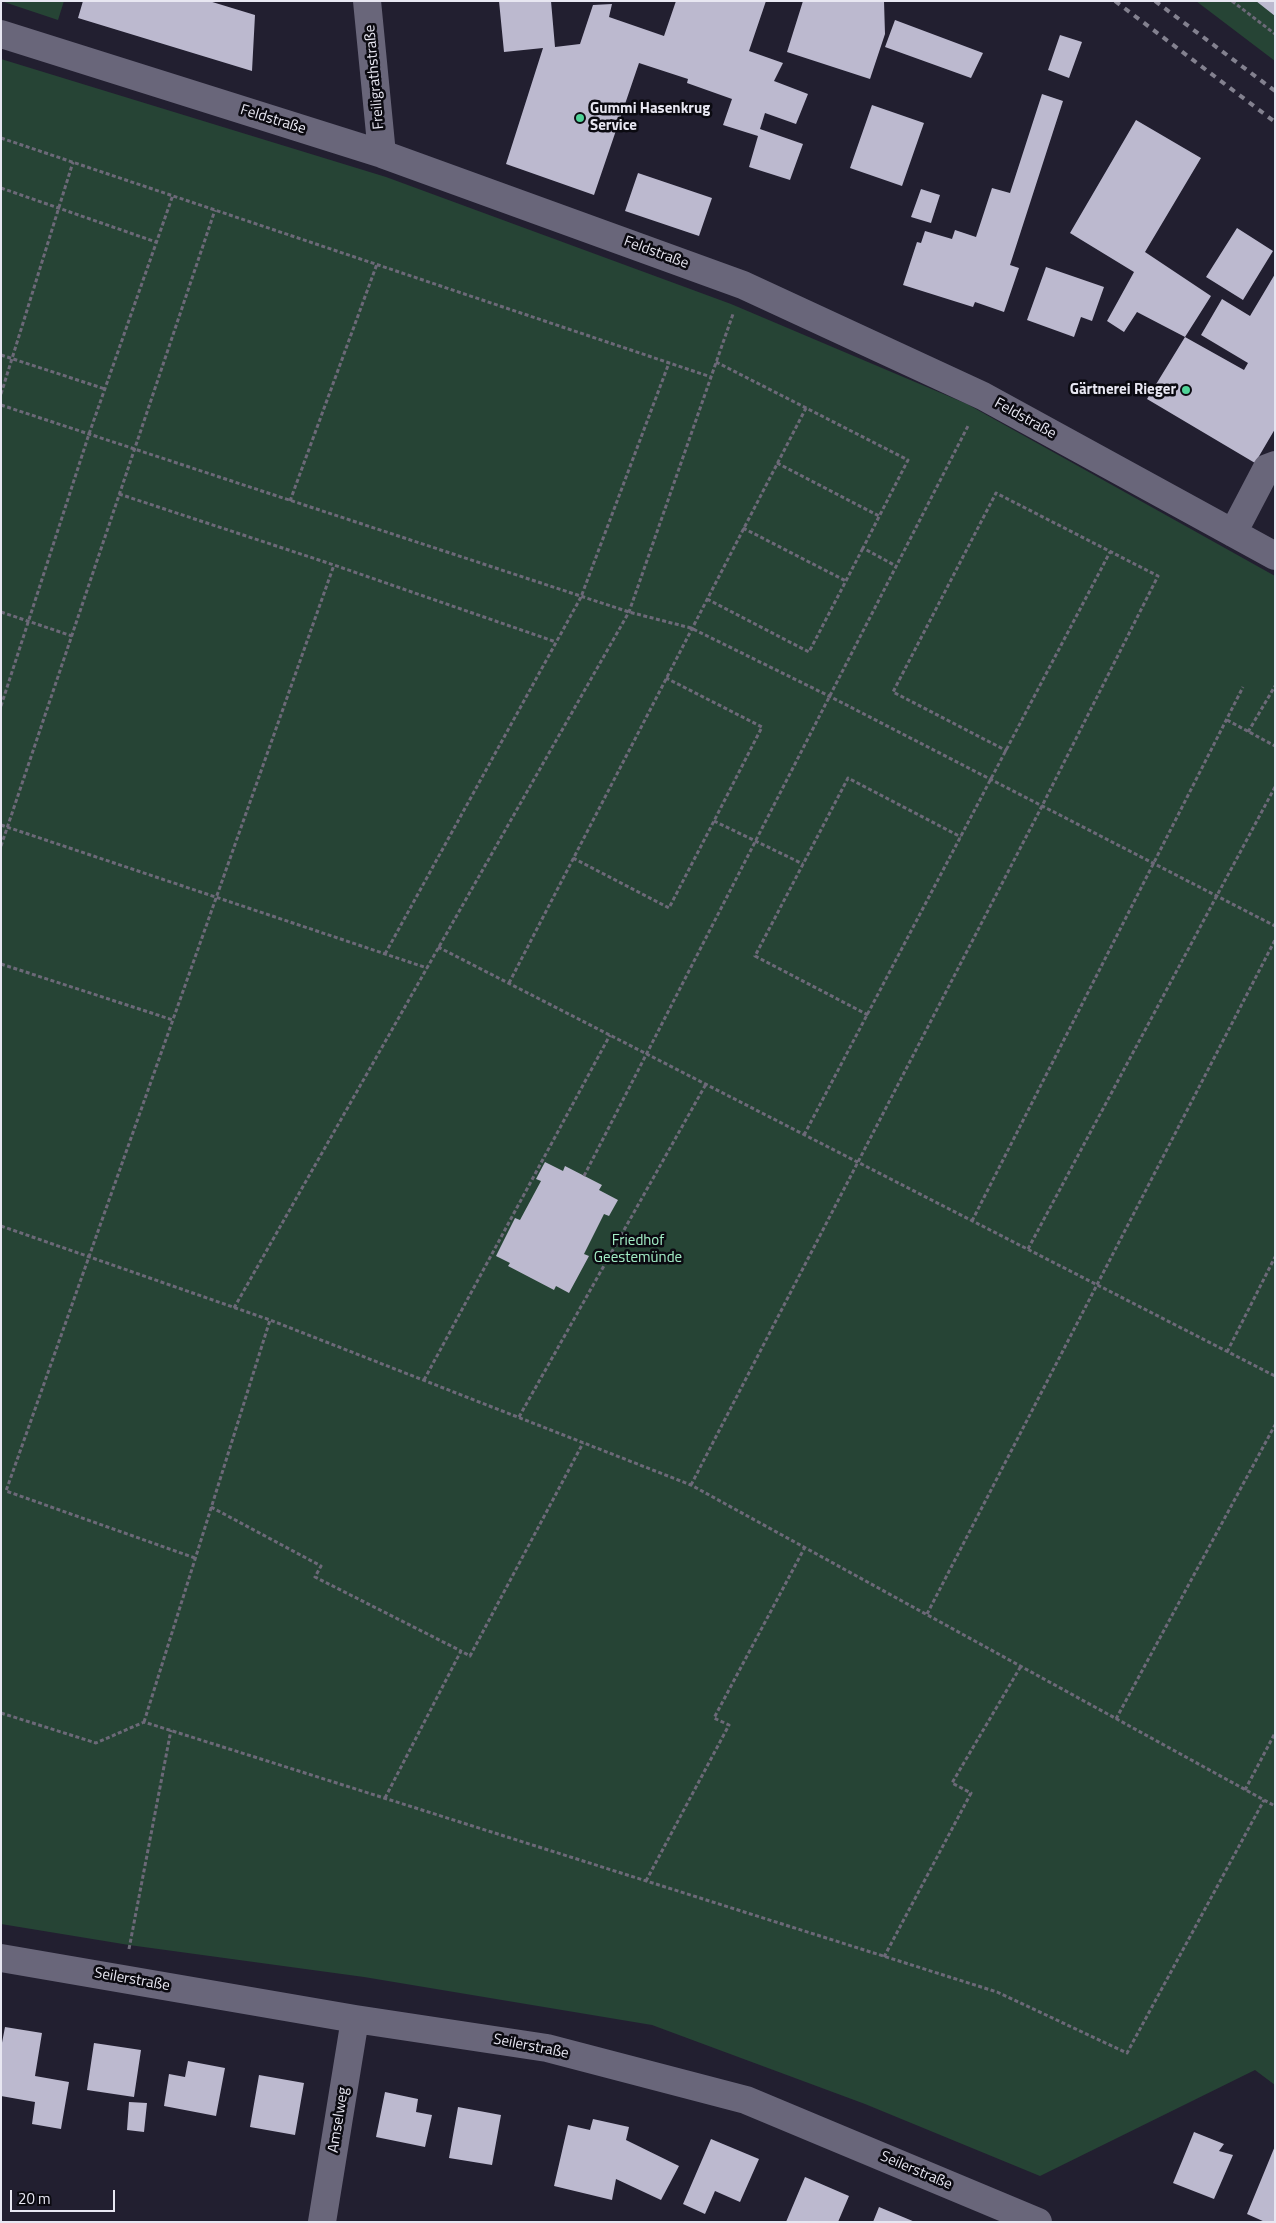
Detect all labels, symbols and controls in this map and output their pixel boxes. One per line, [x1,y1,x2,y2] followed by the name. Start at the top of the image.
[361,24,389,130] street label: Freiligrathstraße
[590,100,710,135] place label: Gummi Hasenkrug Service
[238,101,308,139] street label: Feldstraße
[574,112,586,124] marker: Gummi Hasenkrug Service
[621,233,691,273] street label: Feldstraße
[1070,381,1176,399] place label: Gärtnerei Rieger
[1180,384,1192,396] marker: Gärtnerei Rieger
[991,395,1059,443] street label: Feldstraße
[594,1232,682,1267] park label: Friedhof Geestemünde
[93,1965,171,1995] street label: Seilerstraße
[492,2031,570,2063] street label: Seilerstraße
[325,2086,353,2154] street label: Amselweg
[877,2148,955,2194] street label: Seilerstraße
[12,2180,118,2212] scale bar
[18,2187,51,2210] text: 20 m

